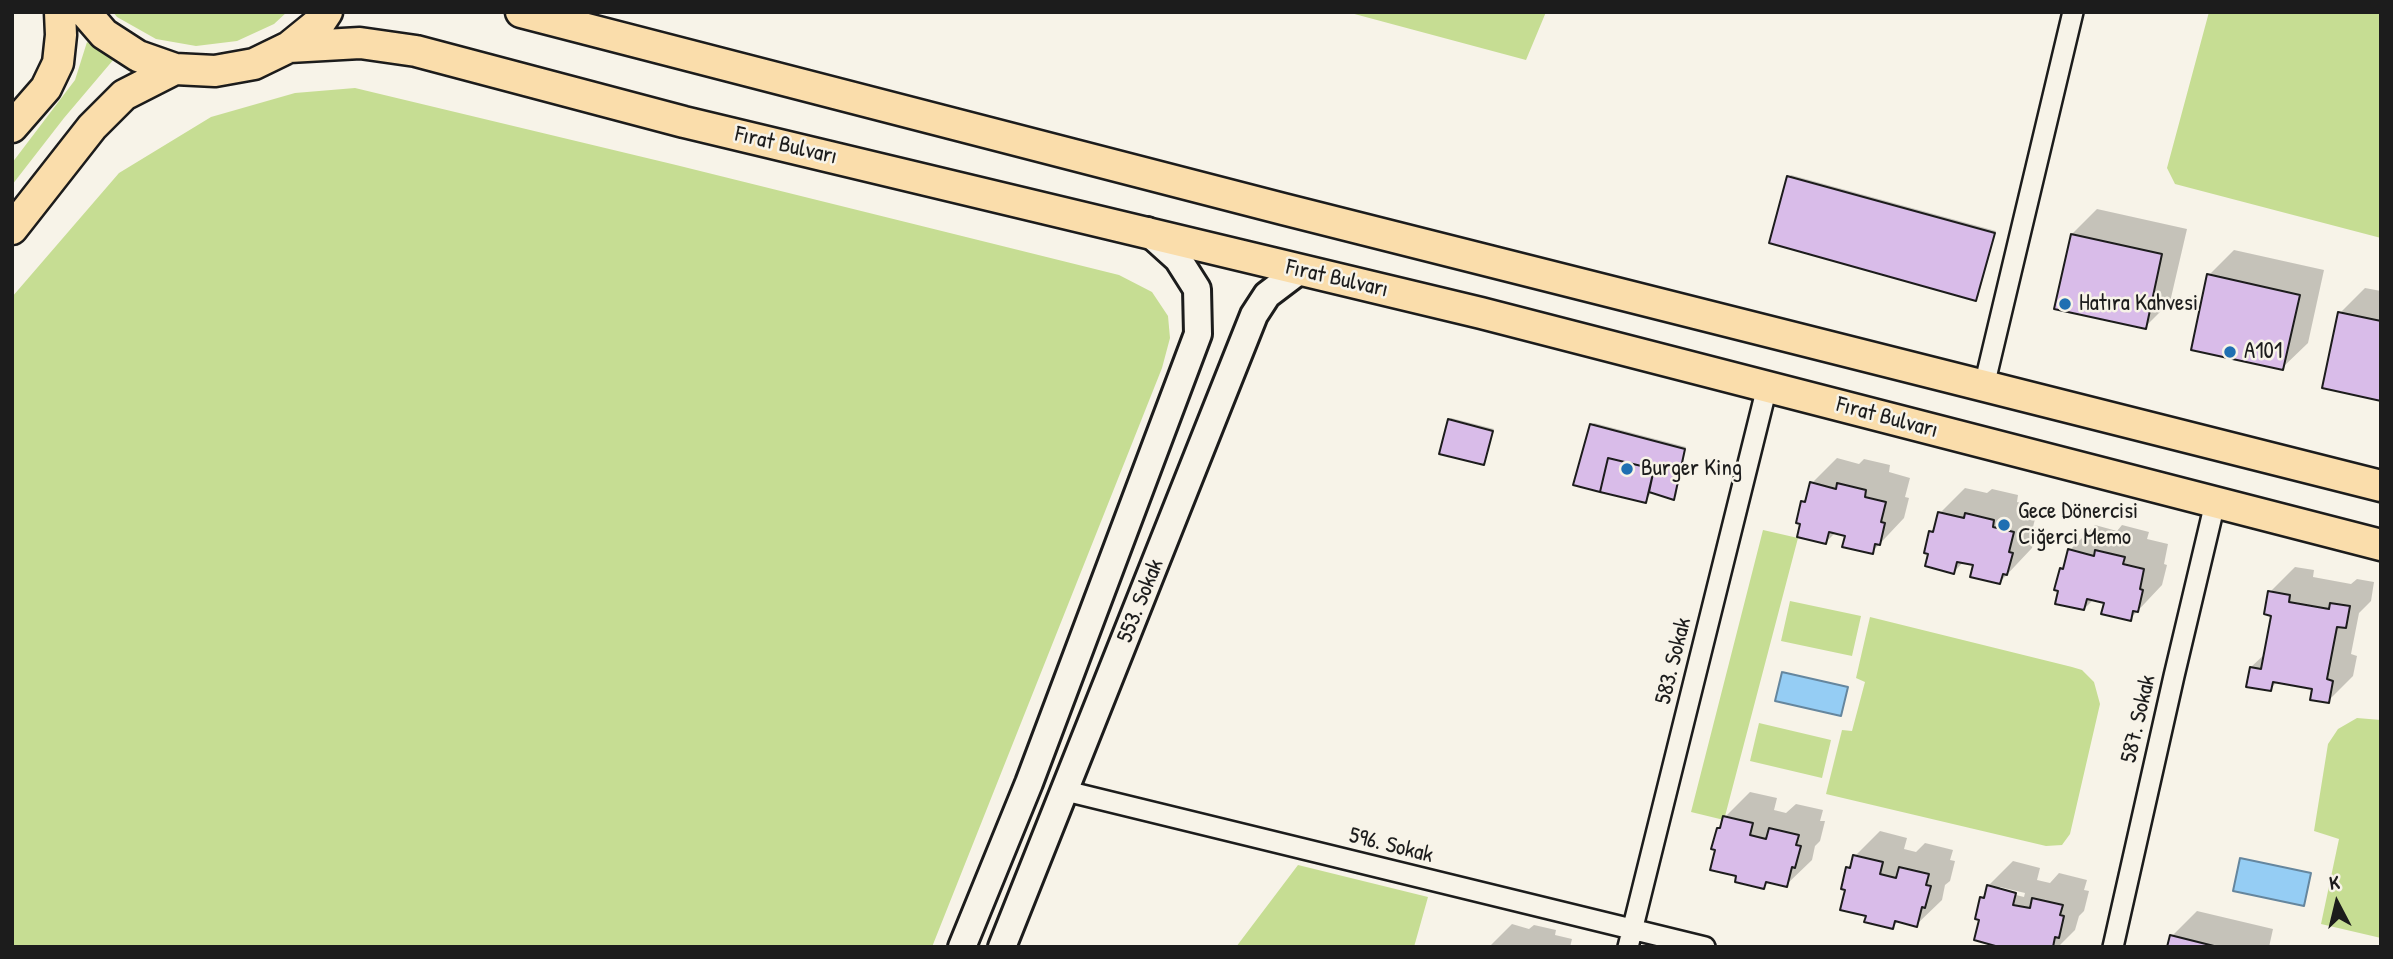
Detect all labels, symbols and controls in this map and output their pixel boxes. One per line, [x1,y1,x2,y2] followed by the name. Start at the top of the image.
[732,121,840,171] street label: Fırat Bulvarı
[1283,254,1391,304] street label: Fırat Bulvarı
[2079,290,2198,318] place label: Hatıra Kahvesi
[2057,296,2073,312] marker: Hatıra Kahvesi
[2244,338,2282,366] place label: A101
[2222,344,2238,360] marker: A101
[1833,391,1941,445] street label: Fırat Bulvarı
[1641,455,1742,483] place label: Burger King
[1619,461,1635,477] marker: Burger King
[2018,498,2138,552] place label: Gece Dönercisi Ciğerci Memo
[1996,517,2012,533] marker: Gece Dönercisi Ciğerci Memo
[1112,555,1170,647] street label: 553. Sokak
[1650,615,1698,707] street label: 583. Sokak
[2116,672,2162,766] street label: 587. Sokak
[1346,822,1436,870] street label: 596. Sokak
[2302,868,2372,938] north arrow
[2328,869,2341,896] text: K

